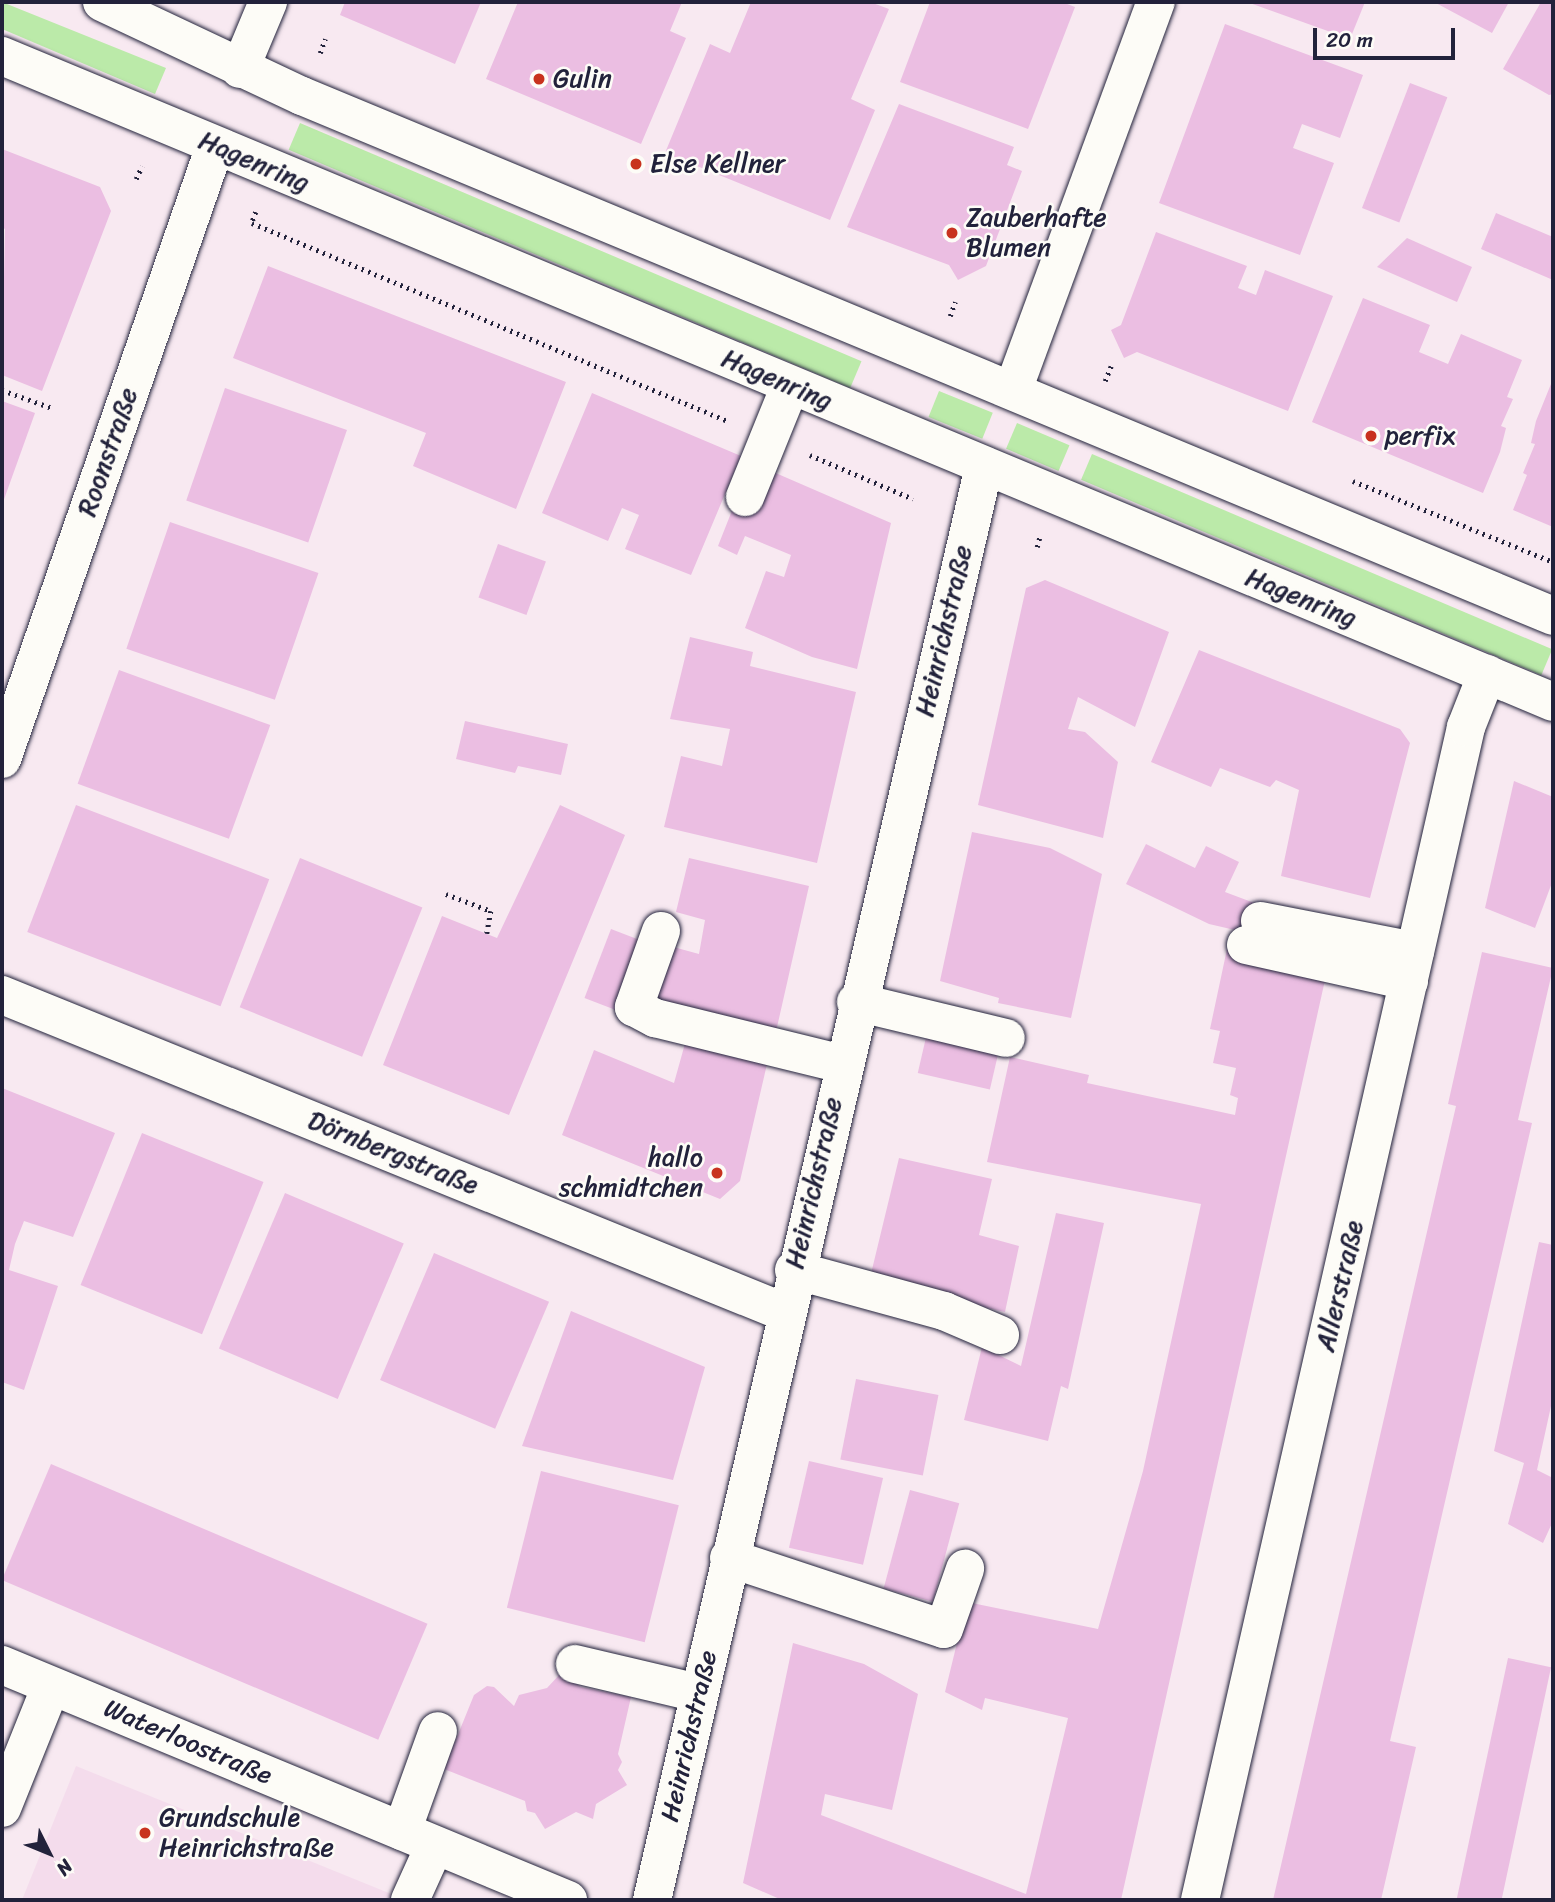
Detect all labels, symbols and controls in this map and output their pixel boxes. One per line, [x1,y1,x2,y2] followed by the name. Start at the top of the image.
[1317,14,1459,58] scale bar
[1326,21,1373,59] text: 20 m
[553,63,612,95] place label: Gulin
[531,71,547,87] marker: Gulin
[194,125,314,199] street label: Hagenring
[650,148,786,180] place label: Else Kellner
[628,156,644,172] marker: Else Kellner
[966,202,1107,264] place label: Zauberhafte Blumen
[944,225,960,241] marker: Zauberhafte Blumen
[717,343,837,417] street label: Hagenring
[71,384,145,520] street label: Roonstraße
[1385,420,1455,452] place label: perfix
[1363,428,1379,444] marker: perfix
[909,542,979,720] street label: Heinrichstraße
[1241,562,1361,634] street label: Hagenring
[779,1094,849,1272] street label: Heinrichstraße
[303,1105,483,1201] street label: Dörnbergstraße
[559,1142,703,1204] place label: hallo schmidtchen
[709,1165,725,1181] marker: hallo schmidtchen
[1310,1217,1370,1355] street label: Allerstraße
[654,1647,724,1825] street label: Heinrichstraße
[99,1693,277,1791] street label: Waterloostraße
[159,1802,334,1864] place label: Grundschule Heinrichstraße
[14,1818,84,1888] north arrow
[137,1825,153,1841] marker: Grundschule Heinrichstraße
[48,1852,81,1884] text: N

